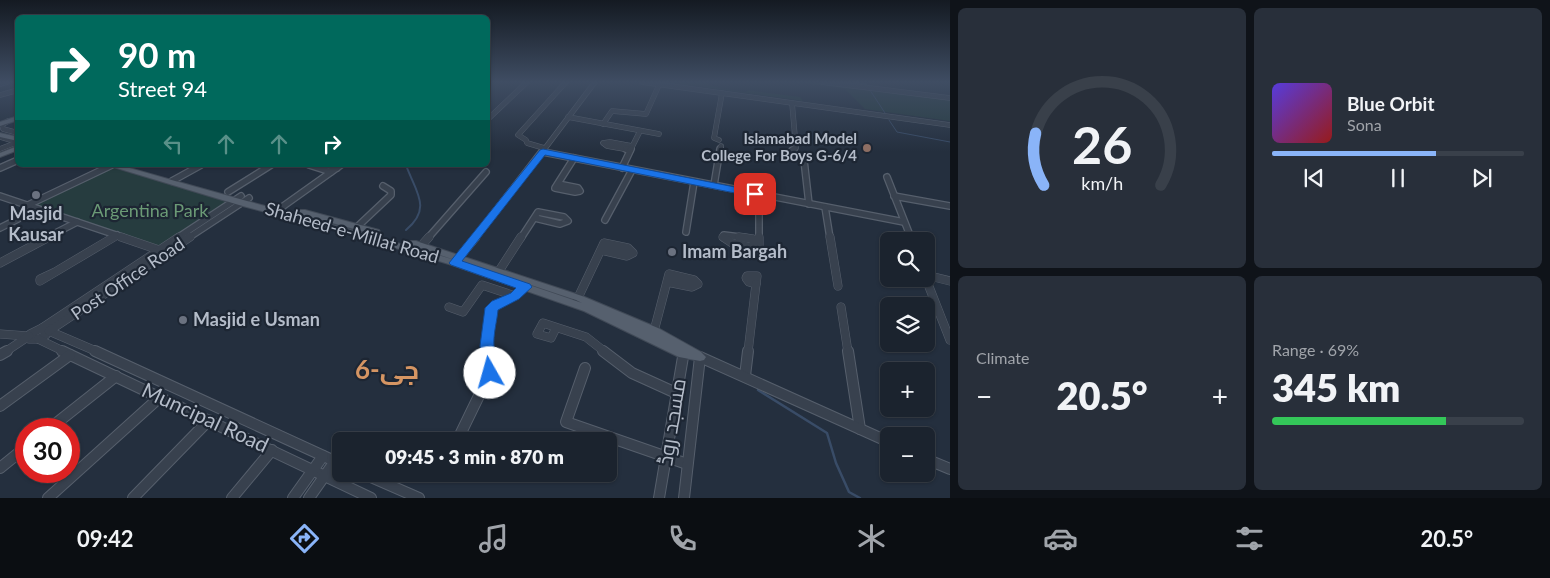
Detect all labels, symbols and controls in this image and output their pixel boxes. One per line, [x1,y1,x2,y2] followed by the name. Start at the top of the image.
[118,33,196,75] text: 90 m
[35,35,100,100] icon: right
[118,75,207,102] text: Street 94
[1347,92,1435,115] text: Blue Orbit
[1072,113,1132,175] text: 26
[1347,115,1382,134] text: Sona
[701,129,857,164] place label: Islamabad Model College For Boys G-6/4
[159,130,187,158] icon: left
[212,130,240,158] icon: ahead
[265,130,293,158] icon: ahead
[318,130,346,158] icon: right
[861,142,873,154] marker: Islamabad Model College For Boys G-6/4
[1300,164,1328,192] icon: previous
[1384,164,1412,192] icon: pause
[1468,164,1496,192] icon: next
[1081,172,1123,194] text: km/h
[734,173,776,215] pin
[741,180,769,208] icon: arrive
[30,189,42,201] marker: Masjid Kausar
[263,197,442,267] street label: Shaheed-e-Millat Road
[92,199,209,221] park label: Argentina Park
[8,202,64,245] place label: Masjid Kausar
[66,232,188,324] street label: Post Office Road
[880,232,935,482] map controls
[880,232,935,287] button: search
[682,240,787,262] place label: Imam Bargah
[666,246,678,258] marker: Imam Bargah
[880,297,935,352] button: layers
[193,308,320,330] place label: Masjid e Usman
[177,314,189,326] marker: Masjid e Usman
[1272,340,1359,359] text: Range · 69%
[463,346,515,398] position arrow
[976,348,1029,367] text: Climate
[355,353,419,386] district label: جی-6
[880,362,935,417] button: +
[1272,364,1400,410] text: 345 km
[1056,372,1148,418] text: 20.5°
[138,376,273,457] street label: Muncipal Road
[651,376,691,467] street label: مسجد روڈ
[976,379,992,413] text: −
[1212,379,1228,413] text: +
[15,418,80,483] speed limit sign: 30
[880,427,935,482] button: −
[385,445,564,468] text: 09:45 · 3 min · 870 m
[287,521,322,556] icon: directions
[476,521,511,556] icon: music
[665,521,700,556] icon: phone
[854,521,889,556] icon: climate
[1043,521,1078,556] icon: car
[1232,521,1267,556] icon: filters
[77,525,134,552] text: 09:42
[1420,525,1473,552] text: 20.5°

